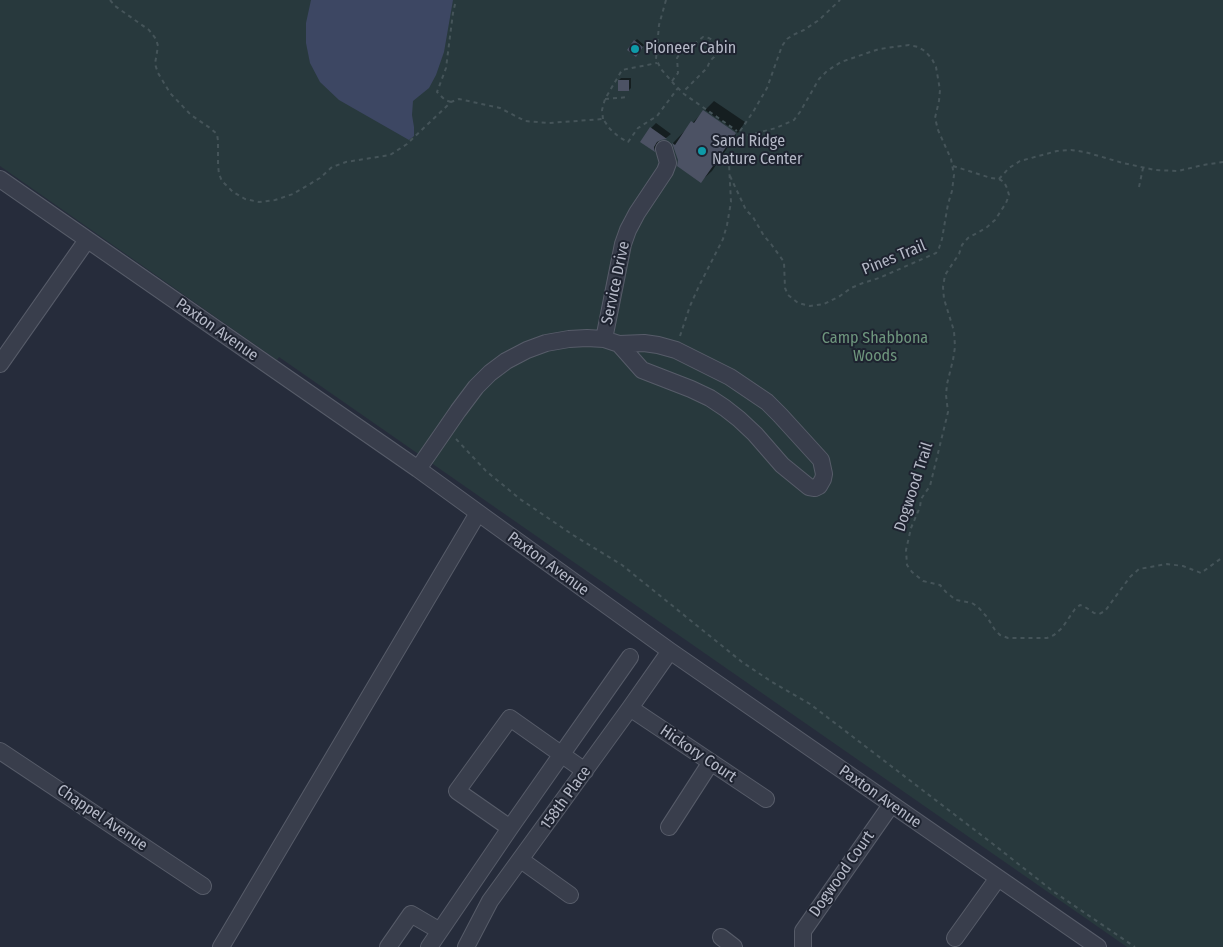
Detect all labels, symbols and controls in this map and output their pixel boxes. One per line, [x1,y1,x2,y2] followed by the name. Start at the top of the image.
[645,39,736,59] place label: Pioneer Cabin
[629,43,641,55] marker: Pioneer Cabin
[712,132,803,170] place label: Sand Ridge Nature Center
[696,145,708,157] marker: Sand Ridge Nature Center
[859,236,929,280] street label: Pines Trail
[598,240,634,326] street label: Service Drive
[172,295,262,365] street label: Paxton Avenue
[822,329,928,367] park label: Camp Shabbona Woods
[891,440,937,534] street label: Dogwood Trail
[503,528,593,600] street label: Paxton Avenue
[656,721,740,787] street label: Hickory Court
[835,762,925,832] street label: Paxton Avenue
[537,763,595,833] street label: 158th Place
[53,781,151,855] street label: Chappel Avenue
[805,827,879,921] street label: Dogwood Court

